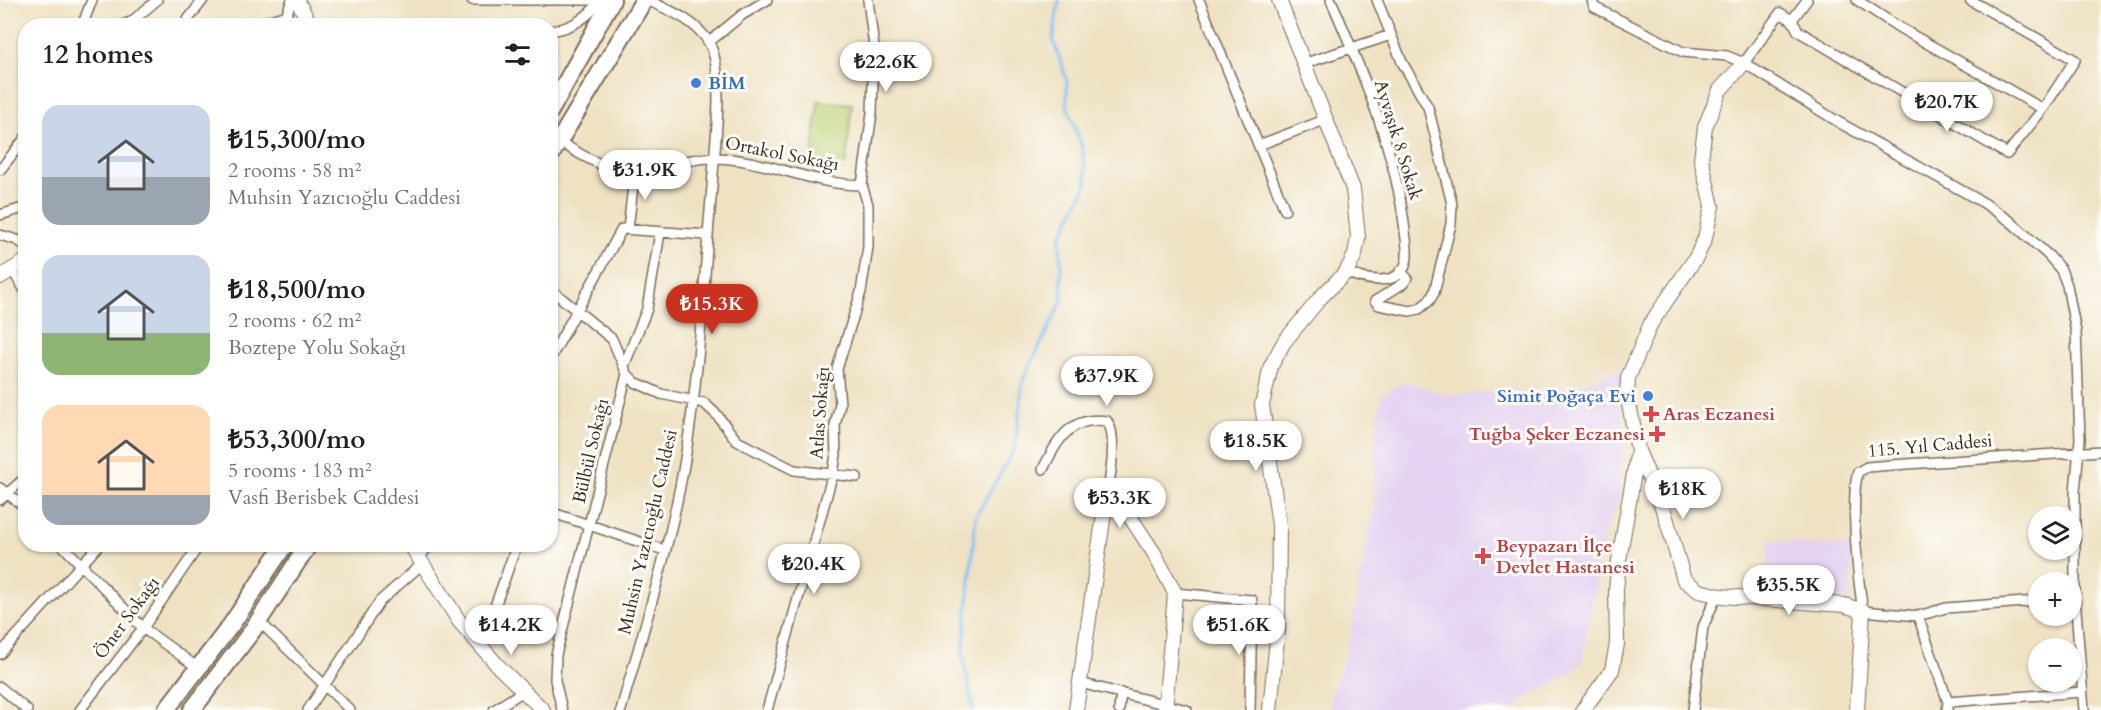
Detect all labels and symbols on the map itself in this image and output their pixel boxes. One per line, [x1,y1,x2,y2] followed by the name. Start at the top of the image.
[837,42,935,93] pin: ₺22.6K
[708,71,746,96] place label: BİM
[689,76,703,90] marker: BİM
[1368,77,1428,204] street label: Ayvaşık 8 Sokak
[1898,82,1996,133] pin: ₺20.7K
[723,131,841,177] street label: Ortakol Sokağı
[596,150,694,201] pin: ₺31.9K
[663,284,761,335] pin: ₺15.3K
[1058,356,1156,407] pin: ₺37.9K
[804,366,836,460] street label: Atlas Sokağı
[1497,384,1636,409] place label: Simit Poğaça Evi
[1641,389,1655,403] marker: Simit Poğaça Evi
[567,396,615,506] street label: Bülbül Sokağı
[1663,402,1775,427] place label: Aras Eczanesi
[1644,407,1658,421] marker: Aras Eczanesi
[1207,421,1305,472] pin: ₺18.5K
[1469,422,1645,447] place label: Tuğba Şeker Eczanesi
[612,427,684,637] street label: Muhsin Yazıcıoğlu Caddesi
[1650,427,1664,441] marker: Tuğba Şeker Eczanesi
[1867,428,1993,464] street label: 115. Yıl Caddesi
[1647,469,1719,520] pin: ₺18K
[1071,478,1169,529] pin: ₺53.3K
[1496,534,1635,580] place label: Beypazarı İlçe Devlet Hastanesi
[765,544,863,595] pin: ₺20.4K
[1474,547,1492,565] marker: Beypazarı İlçe Devlet Hastanesi
[1740,565,1838,616] pin: ₺35.5K
[88,572,166,664] street label: Öner Sokağı
[462,605,560,656] pin: ₺14.2K
[1190,605,1288,656] pin: ₺51.6K

